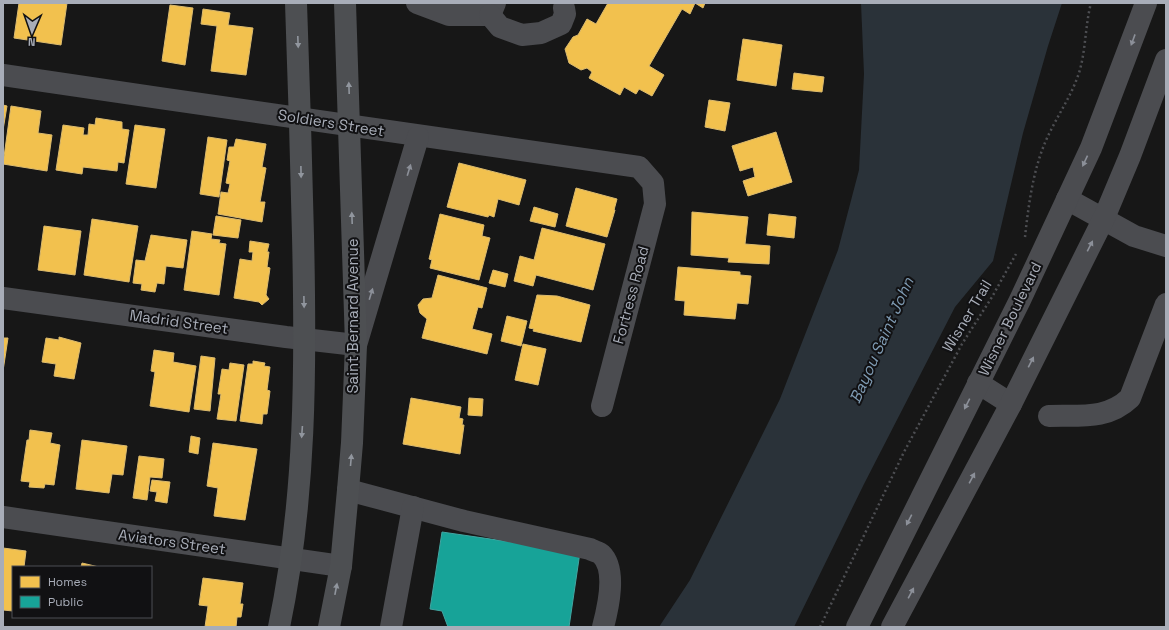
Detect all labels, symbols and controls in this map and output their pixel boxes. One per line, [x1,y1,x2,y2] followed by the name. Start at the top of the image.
[12,12,52,52] north arrow
[1129,34,1135,46] one-way arrow
[28,35,36,49] text: N
[294,36,301,48] one-way arrow
[345,82,352,94] one-way arrow
[277,105,386,140] street label: Soldiers Street
[1082,155,1088,166] one-way arrow
[406,163,412,175] one-way arrow
[298,166,304,179] one-way arrow
[349,212,356,224] one-way arrow
[343,238,362,394] street label: Saint Bernard Avenue
[1087,240,1093,252] one-way arrow
[608,244,653,346] street label: Fortress Road
[974,259,1045,379] street label: Wisner Boulevard
[844,273,919,406] water label: Bayou Saint John
[938,276,996,355] street label: Wisner Trail
[368,288,374,300] one-way arrow
[301,296,307,309] one-way arrow
[128,305,230,338] street label: Madrid Street
[1028,357,1035,368] one-way arrow
[964,398,971,409] one-way arrow
[299,426,306,438] one-way arrow
[347,453,354,466] one-way arrow
[969,472,975,484] one-way arrow
[906,514,912,525] one-way arrow
[117,525,227,558] street label: Aviators Street
[12,566,152,618] legend
[48,574,87,590] text: Homes
[334,583,340,595] one-way arrow
[907,587,914,598] one-way arrow
[48,594,83,610] text: Public

